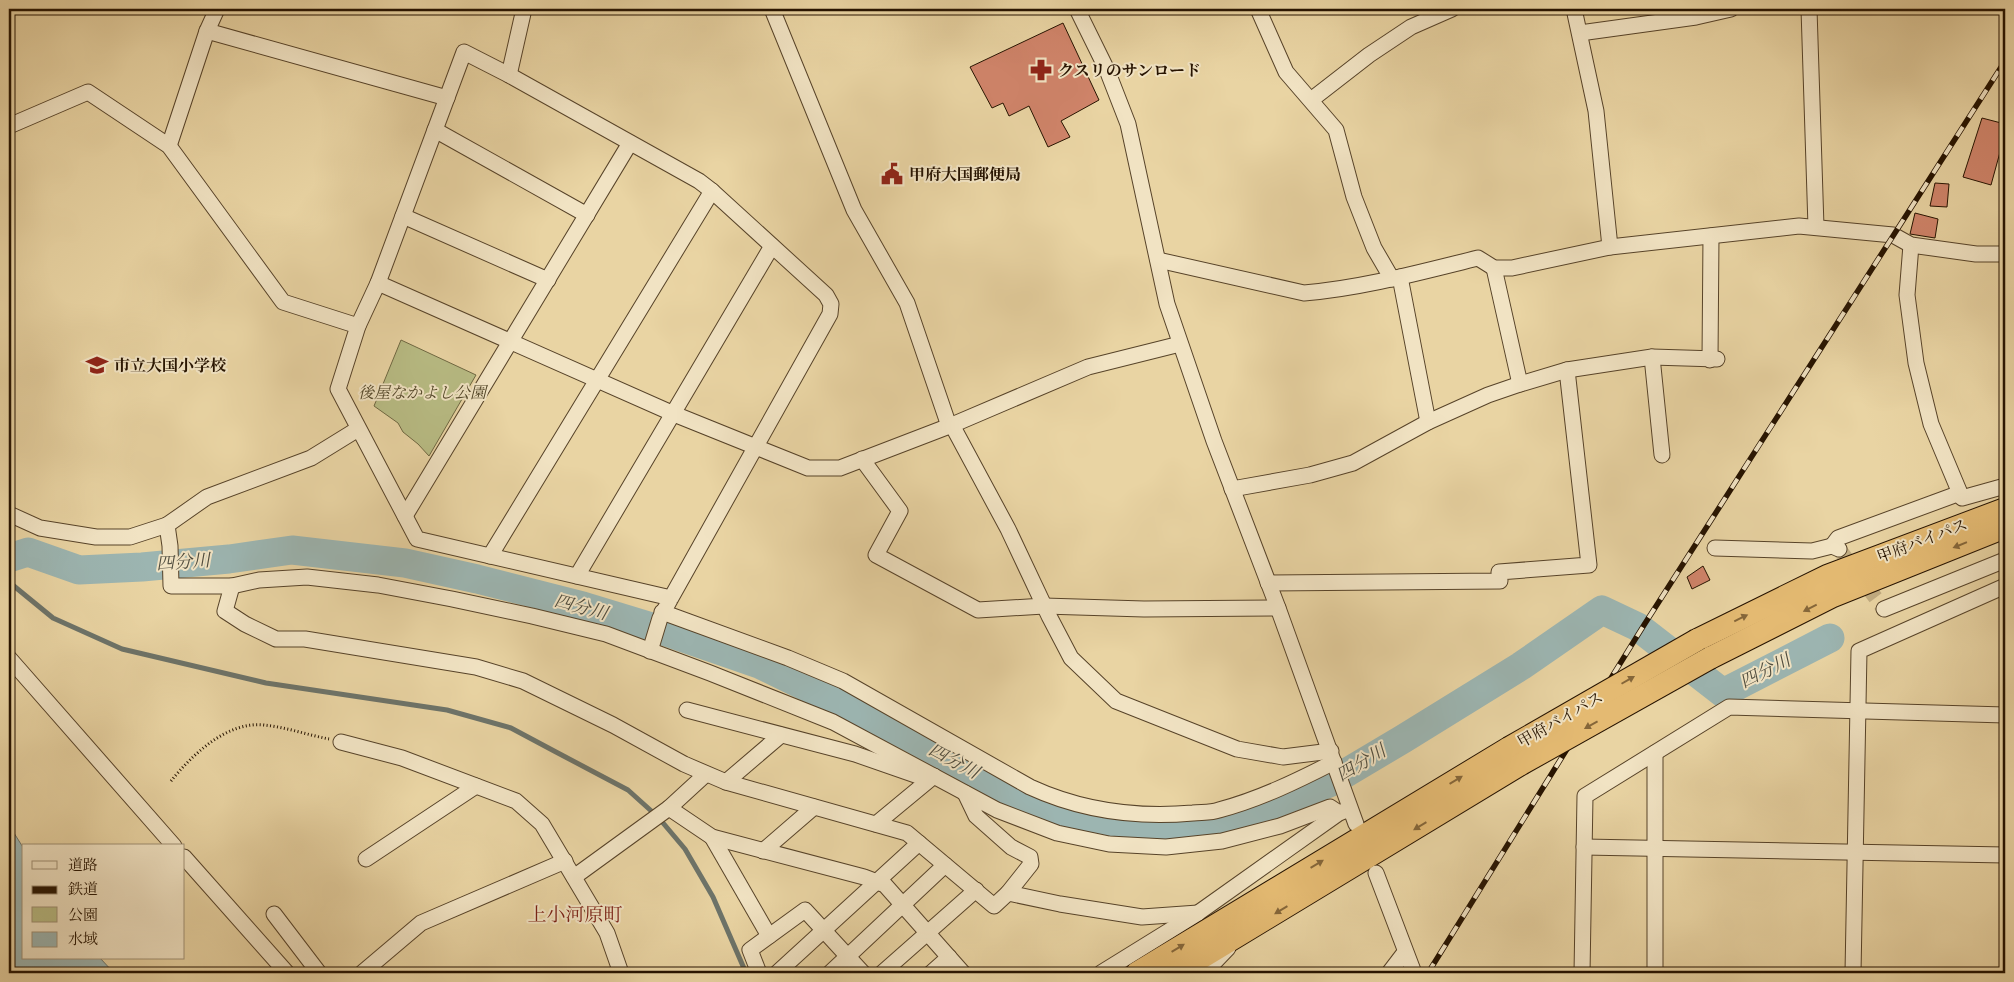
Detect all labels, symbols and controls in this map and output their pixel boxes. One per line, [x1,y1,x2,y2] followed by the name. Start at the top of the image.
[1028,57,1054,83] pharmacy icon: クスリのサンロード
[1058,60,1201,82] place label: クスリのサンロード
[879,161,905,187] public building icon: 甲府大国郵便局
[909,164,1021,186] place label: 甲府大国郵便局
[84,352,110,378] school or university icon: 市立大国小学校
[114,355,227,377] place label: 市立大国小学校
[358,382,489,404] park label: 後屋なかよし公園
[1874,514,1971,568] street label: 甲府バイパス
[1952,541,1967,549] one-way arrow
[155,548,213,577] water label: 四分川
[552,588,612,627] water label: 四分川
[1803,604,1817,612] one-way arrow
[1734,614,1748,622] one-way arrow
[1735,647,1797,695] water label: 四分川
[1620,676,1635,684] one-way arrow
[1514,686,1607,753] street label: 甲府バイパス
[1584,721,1599,729] one-way arrow
[924,738,985,786] water label: 四分川
[1332,738,1393,788] water label: 四分川
[1450,775,1463,784] one-way arrow
[1413,821,1426,830] one-way arrow
[22,844,185,960] legend
[68,855,98,875] text: 道路
[1311,859,1324,868] one-way arrow
[68,879,98,899] text: 鉄道
[527,902,623,928] district label: 上小河原町
[68,905,98,925] text: 公園
[1274,905,1287,914] one-way arrow
[68,929,98,949] text: 水域
[1172,943,1185,953] one-way arrow

